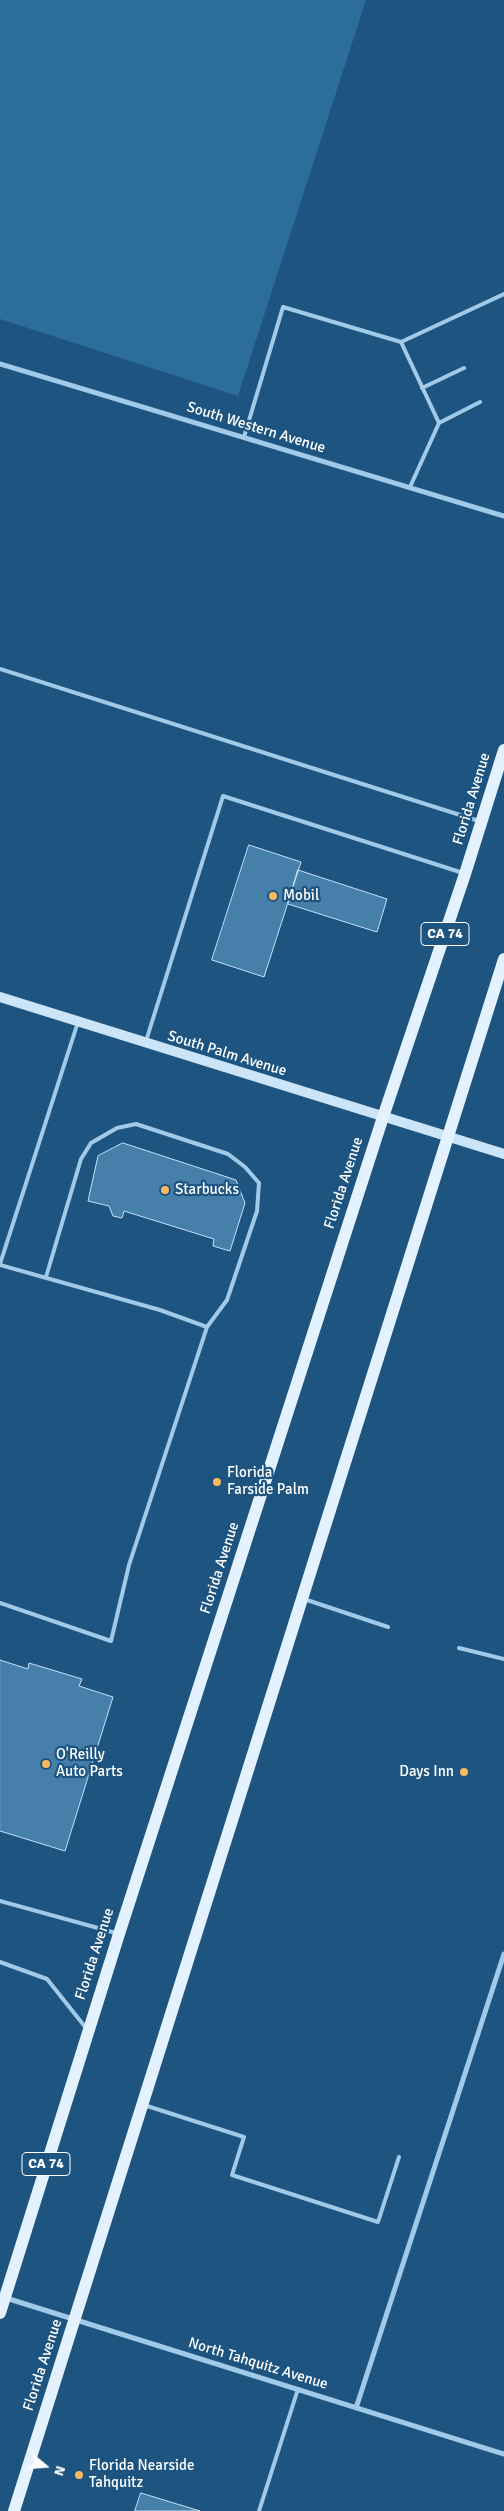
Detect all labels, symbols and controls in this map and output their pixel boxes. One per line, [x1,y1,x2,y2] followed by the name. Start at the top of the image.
[185,398,327,458] street label: South Western Avenue
[449,751,495,847] street label: Florida Avenue
[283,887,319,905] place label: Mobil
[267,890,279,902] marker: Mobil
[421,922,469,946] road number: CA 74
[165,1027,289,1081] street label: South Palm Avenue
[321,1135,367,1231] street label: Florida Avenue
[175,1181,239,1199] place label: Starbucks
[159,1184,171,1196] marker: Starbucks
[227,1464,309,1499] place label: Florida Farside Palm
[211,1476,223,1488] marker: Florida Farside Palm
[197,1520,243,1616] street label: Florida Avenue
[56,1746,123,1781] place label: O'Reilly Auto Parts
[40,1758,52,1770] marker: O'Reilly Auto Parts
[399,1763,454,1781] place label: Days Inn
[458,1766,470,1778] marker: Days Inn
[72,1906,118,2002] street label: Florida Avenue
[22,2152,70,2176] road number: CA 74
[20,2317,66,2413] street label: Florida Avenue
[186,2334,330,2394] street label: North Tahquitz Avenue
[20,2441,70,2491] north arrow
[89,2457,195,2492] place label: Florida Nearside Tahquitz
[50,2464,69,2478] text: N
[73,2469,85,2481] marker: Florida Nearside Tahquitz

